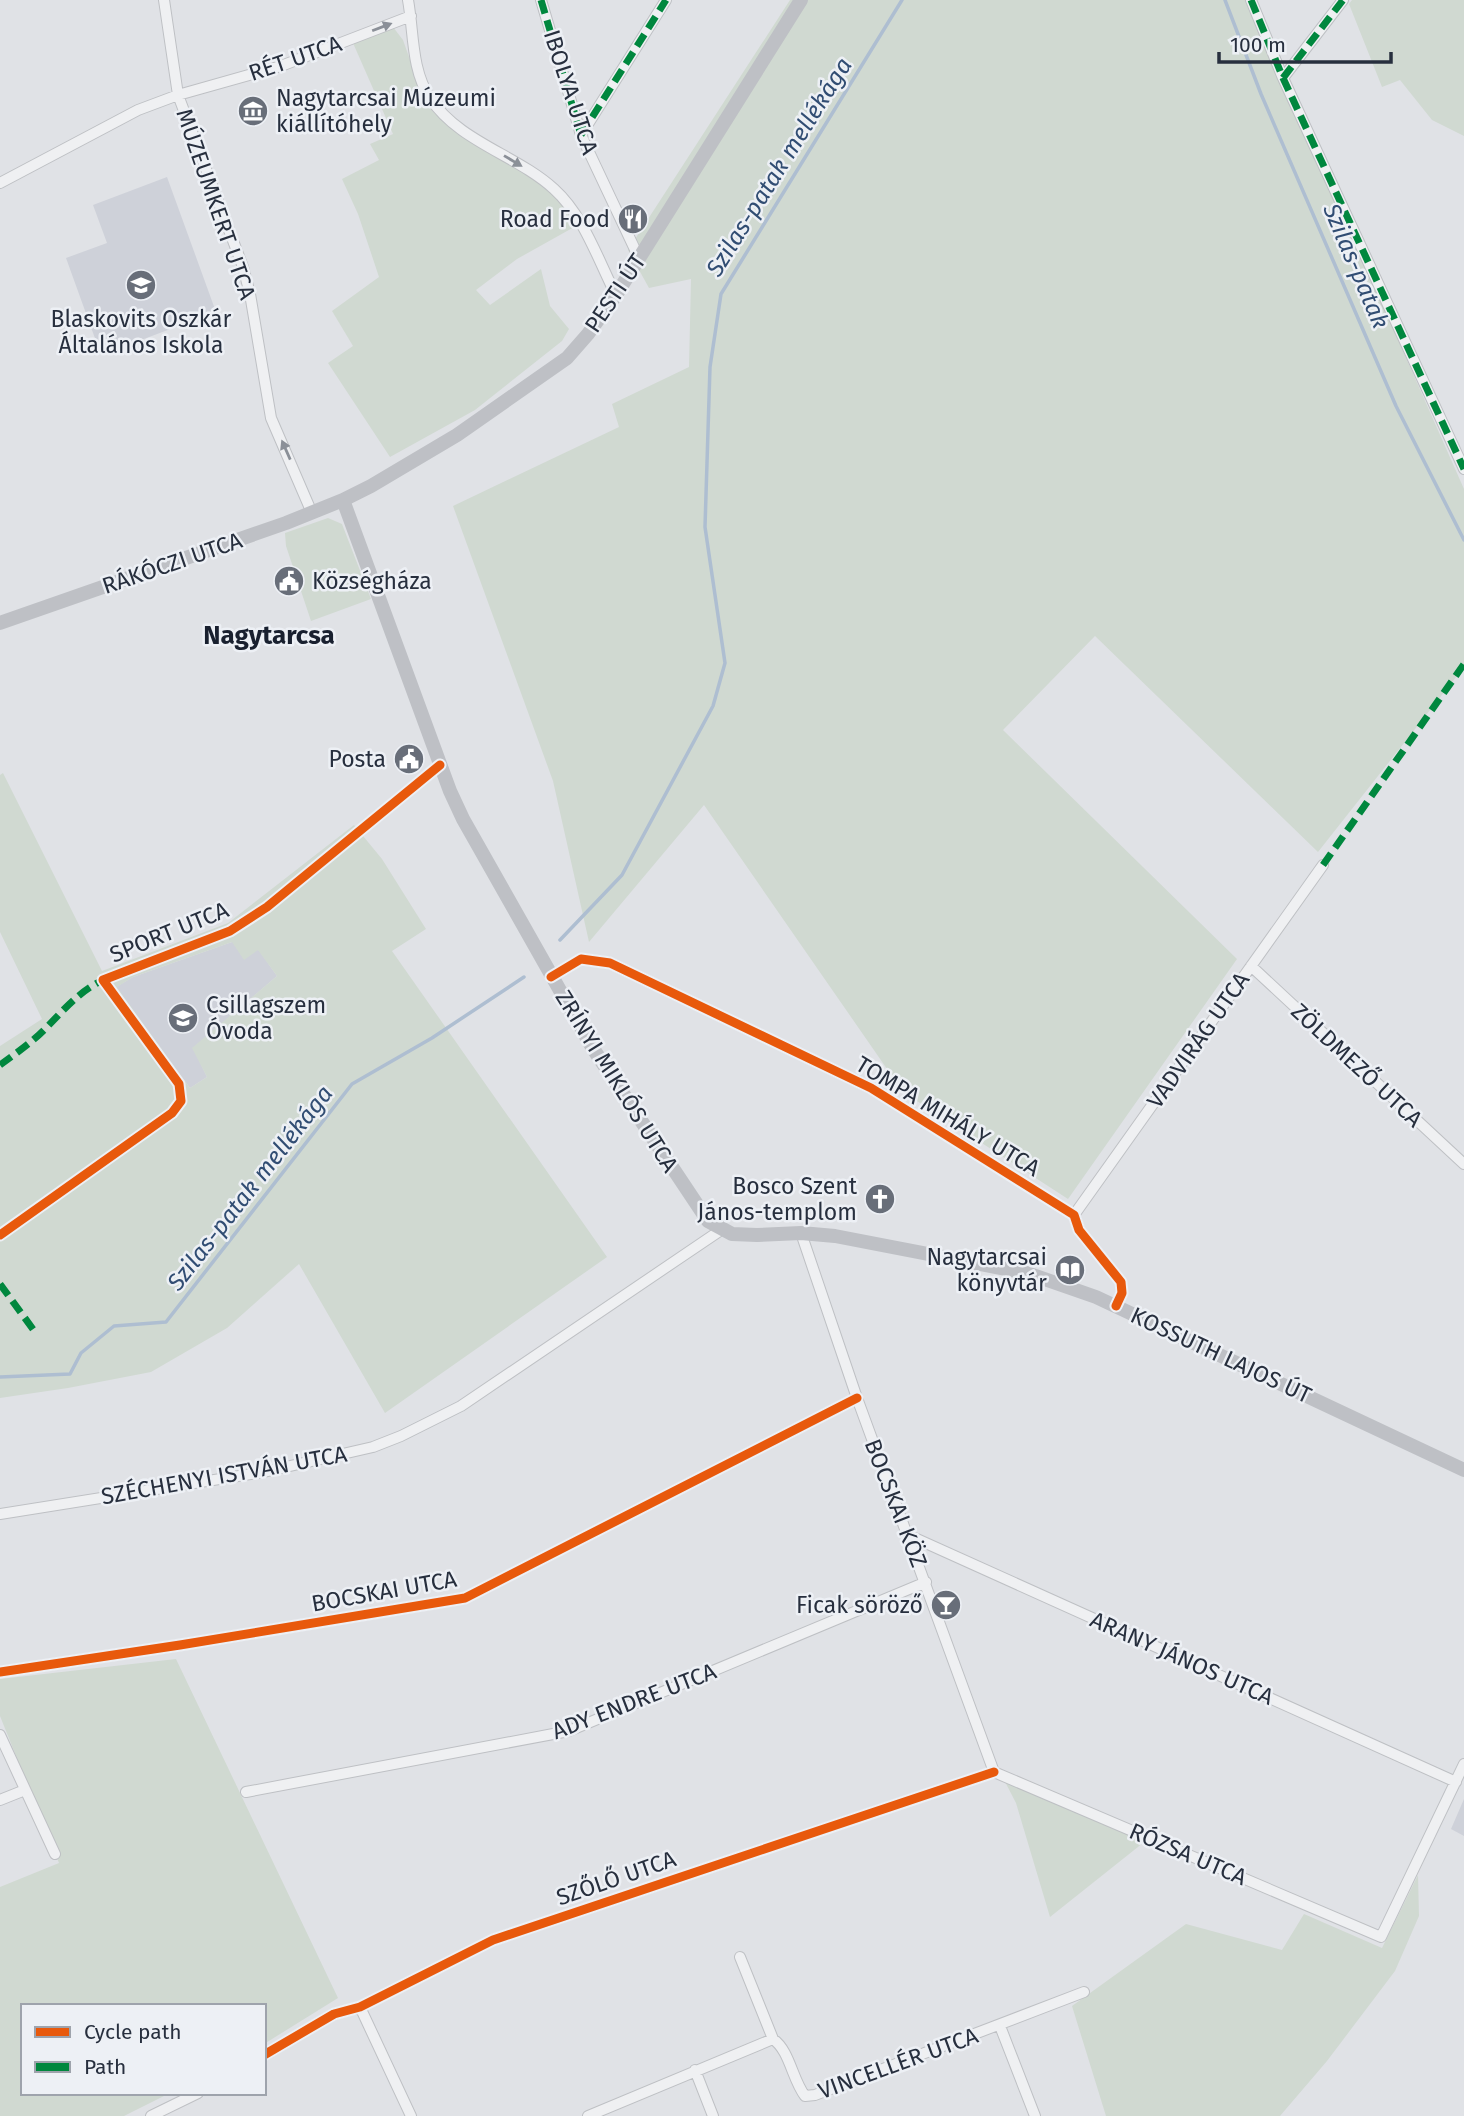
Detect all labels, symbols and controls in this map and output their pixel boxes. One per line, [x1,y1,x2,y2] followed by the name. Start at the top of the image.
[372,21,393,32] one-way arrow
[1219,21,1390,65] scale bar
[538,26,605,159] street label: IBOLYA UTCA
[244,28,346,87] street label: RÉT UTCA
[1230,32,1286,58] text: 100 m
[700,53,858,282] water label: Szilas-patak mellékága
[276,84,496,138] place label: Nagytarcsai Múzeumi kiállítóhely
[236,94,270,128] museum icon: Nagytarcsai Múzeumi kiállítóhely
[170,105,263,304] street label: MÚZEUMKERT UTCA
[503,155,523,167] one-way arrow
[1317,198,1395,333] water label: Szilas-patak
[616,202,650,236] restaurant icon: Road Food
[500,205,610,233] place label: Road Food
[578,247,652,338] street label: PESTI ÚT
[124,268,158,302] school or university icon: Blaskovits Oszkár Általános Iskola
[50,305,232,359] place label: Blaskovits Oszkár Általános Iskola
[280,440,292,460] one-way arrow
[98,525,246,600] street label: RÁKÓCZI UTCA
[272,564,306,598] public building icon: Községháza
[312,567,432,595] place label: Községháza
[203,620,335,651] district label: Nagytarcsa
[392,742,426,776] public building icon: Posta
[328,745,386,773] place label: Posta
[106,895,233,969] street label: SPORT UTCA
[1140,965,1256,1113] street label: VADVIRÁG UTCA
[550,984,686,1178] street label: ZRÍNYI MIKLÓS UTCA
[206,991,326,1045] place label: Csillagszem Óvoda
[1286,996,1430,1134] street label: ZÖLDMEZŐ UTCA
[166,1001,200,1035] school or university icon: Csillagszem Óvoda
[851,1049,1046,1182] street label: TOMPA MIHÁLY UTCA
[161,1080,339,1297] water label: Szilas-patak mellékága
[697,1172,858,1226] place label: Bosco Szent János-templom
[863,1182,897,1216] church icon: Bosco Szent János-templom
[926,1243,1047,1297] place label: Nagytarcsai könyvtár
[1053,1253,1087,1287] library icon: Nagytarcsai könyvtár
[1126,1300,1316,1409] street label: KOSSUTH LAJOS ÚT
[859,1435,933,1571] street label: BOCSKAI KÖZ
[99,1438,350,1510] street label: SZÉCHENYI ISTVÁN UTCA
[309,1564,460,1618] street label: BOCSKAI UTCA
[929,1588,963,1622] bar icon: Ficak söröző
[796,1591,923,1619] place label: Ficak söröző
[1086,1604,1279,1711] street label: ARANY JÁNOS UTCA
[548,1657,721,1745] street label: ADY ENDRE UTCA
[1125,1816,1252,1892] street label: RÓZSA UTCA
[552,1842,680,1911] street label: SZŐLŐ UTCA
[21,2004,266,2095] legend
[84,2019,182,2045] text: Cycle path
[814,2020,983,2105] street label: VINCELLÉR UTCA
[84,2054,126,2080] text: Path

